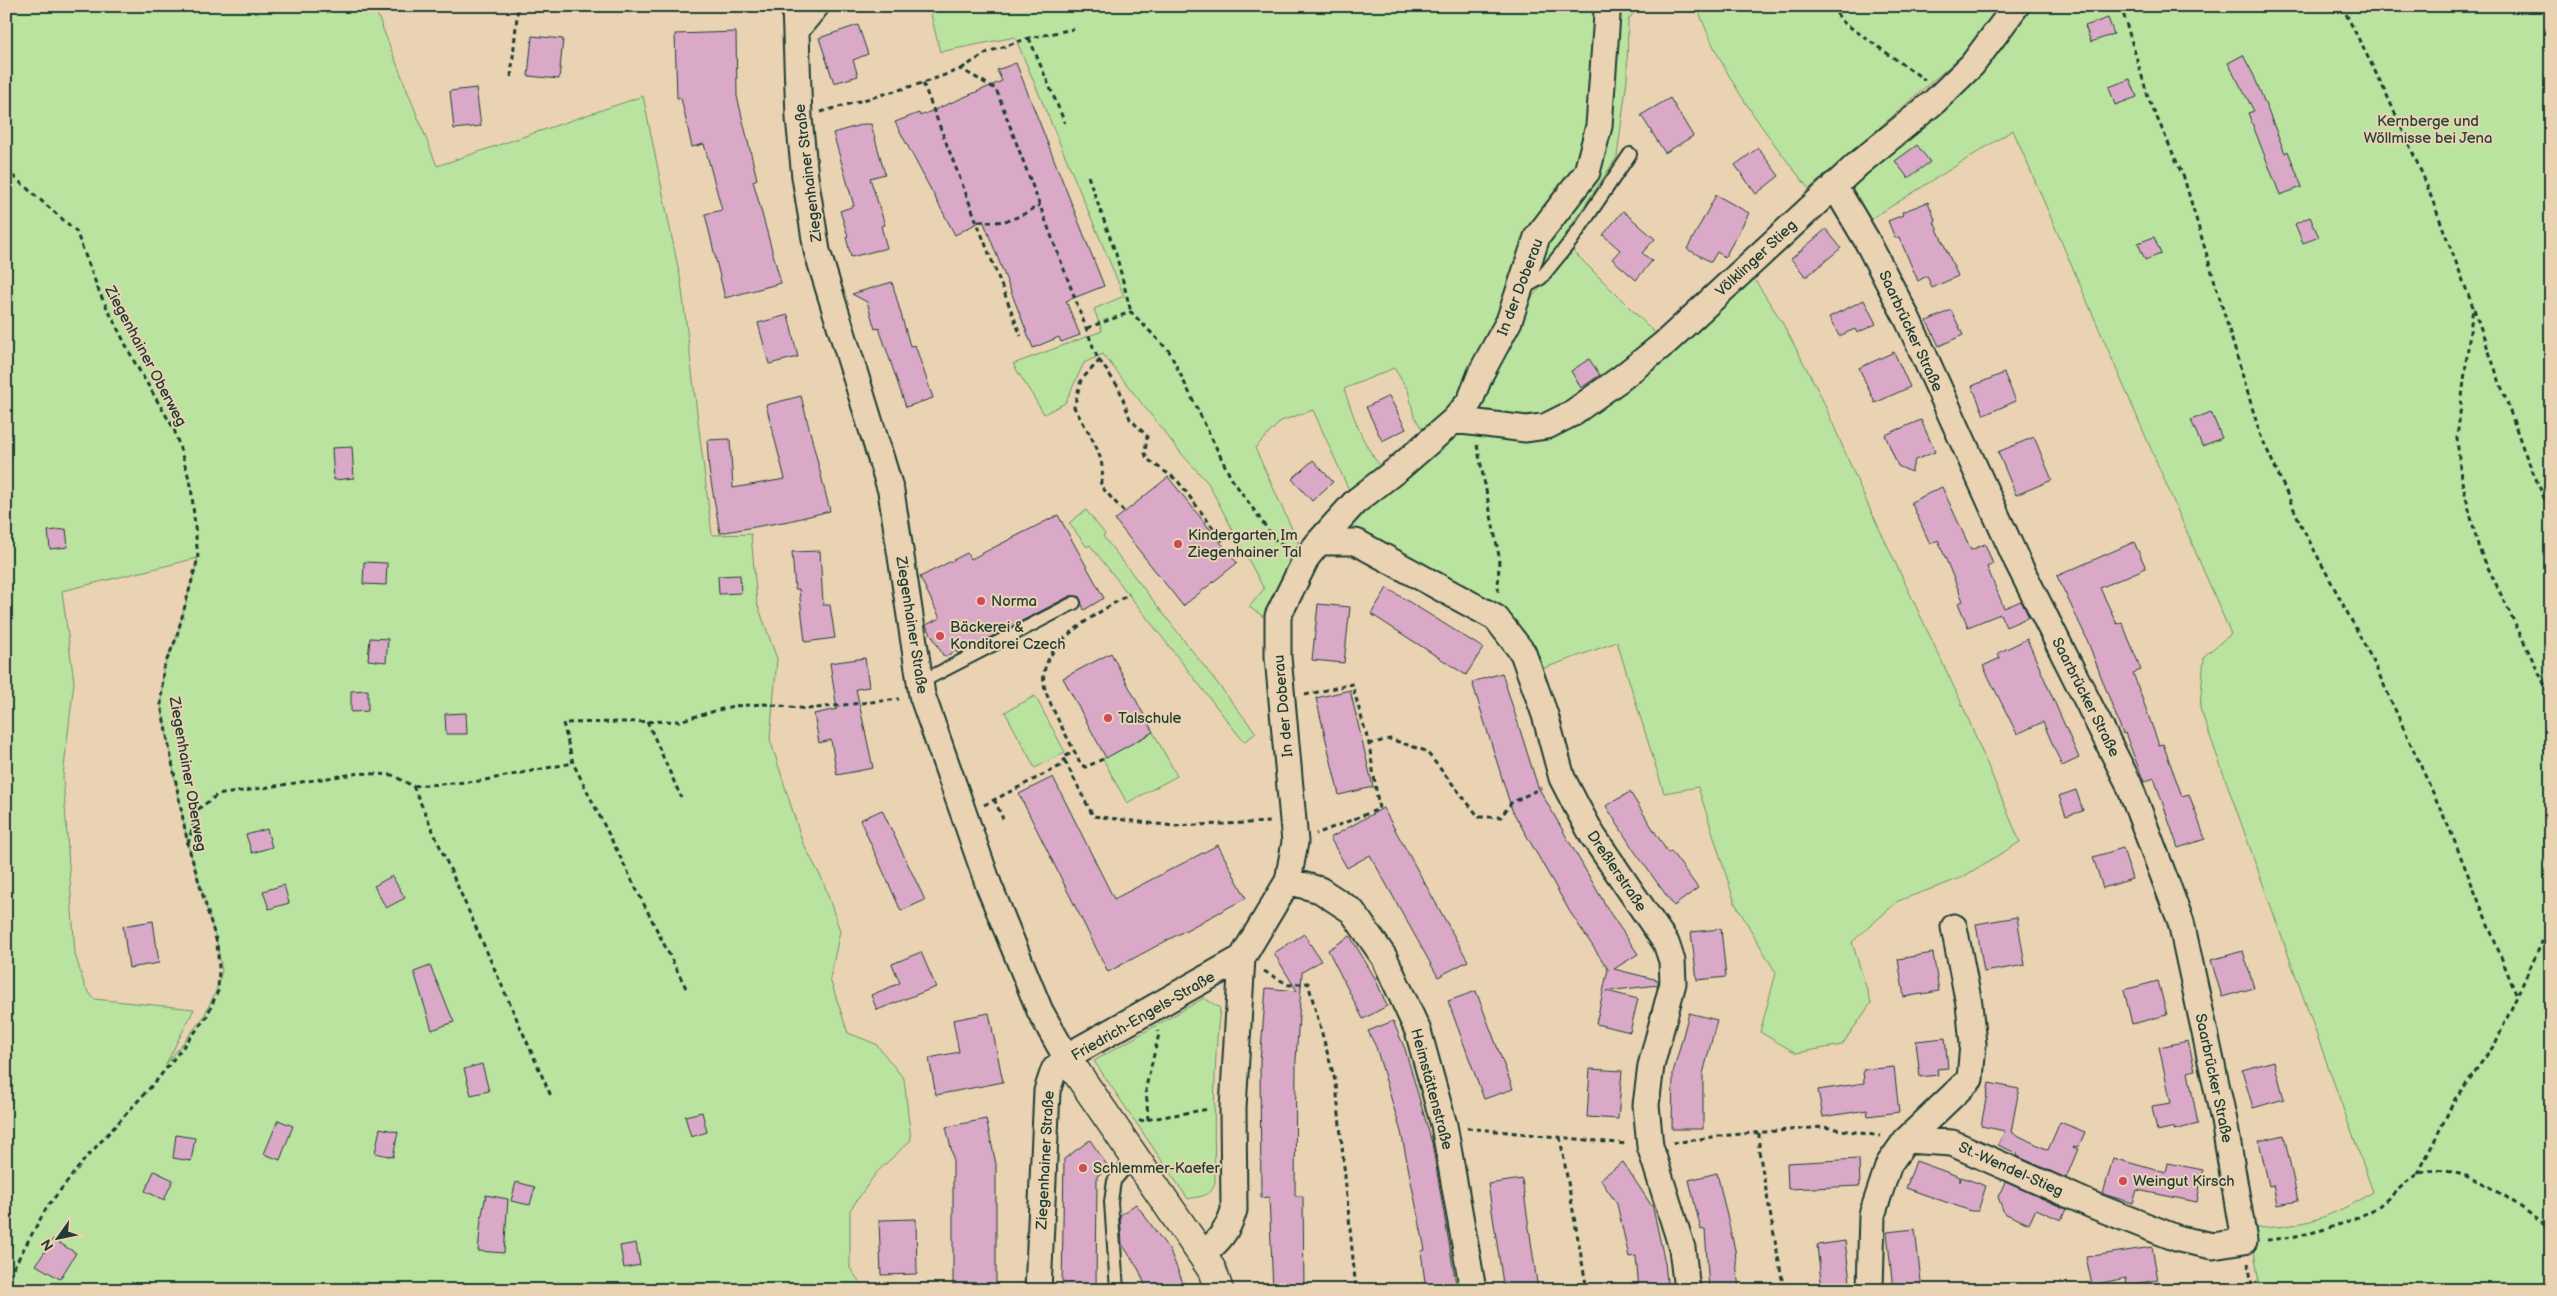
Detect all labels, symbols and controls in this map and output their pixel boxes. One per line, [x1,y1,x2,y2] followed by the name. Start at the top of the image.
[791,103,827,244] street label: Ziegenhainer Straße
[2363,112,2493,148] park label: Kernberge und Wöllmisse bei Jena
[1712,216,1801,301] street label: Völklinger Stieg
[1493,236,1548,339] street label: In der Doberau
[1874,268,1947,395] street label: Saarbrücker Straße
[100,282,191,430] street label: Ziegenhainer Oberweg
[1187,526,1302,562] place label: Kindergarten Im Ziegenhainer Tal
[1172,538,1184,550] marker: Kindergarten Im Ziegenhainer Tal
[891,554,932,695] street label: Ziegenhainer Straße
[991,592,1037,611] place label: Norma
[975,595,987,607] marker: Norma
[950,618,1066,654] place label: Bäckerei & Konditorei Czech
[934,630,946,642] marker: Bäckerei & Konditorei Czech
[2047,634,2124,760] street label: Saarbrücker Straße
[1270,654,1297,758] street label: In der Doberau
[164,694,210,853] street label: Ziegenhainer Oberweg
[1118,709,1181,728] place label: Talschule
[1102,712,1114,724] marker: Talschule
[1582,827,1651,916] street label: Dreßlerstraße
[1068,967,1219,1065] street label: Friedrich-Engels-Straße
[2191,1012,2236,1144] street label: Saarbrücker Straße
[1406,1026,1457,1152] street label: Heimstättenstraße
[1032,1090,1059,1231] street label: Ziegenhainer Straße
[1955,1138,2066,1201] street label: St.-Wendel-Stieg
[1093,1159,1221,1178] place label: Schlemmer-Kaefer
[1077,1162,1089,1174] marker: Schlemmer-Kaefer
[2133,1172,2235,1191] place label: Weingut Kirsch
[2117,1175,2129,1187] marker: Weingut Kirsch
[32,1214,82,1264] north arrow
[38,1236,58,1254] text: N

